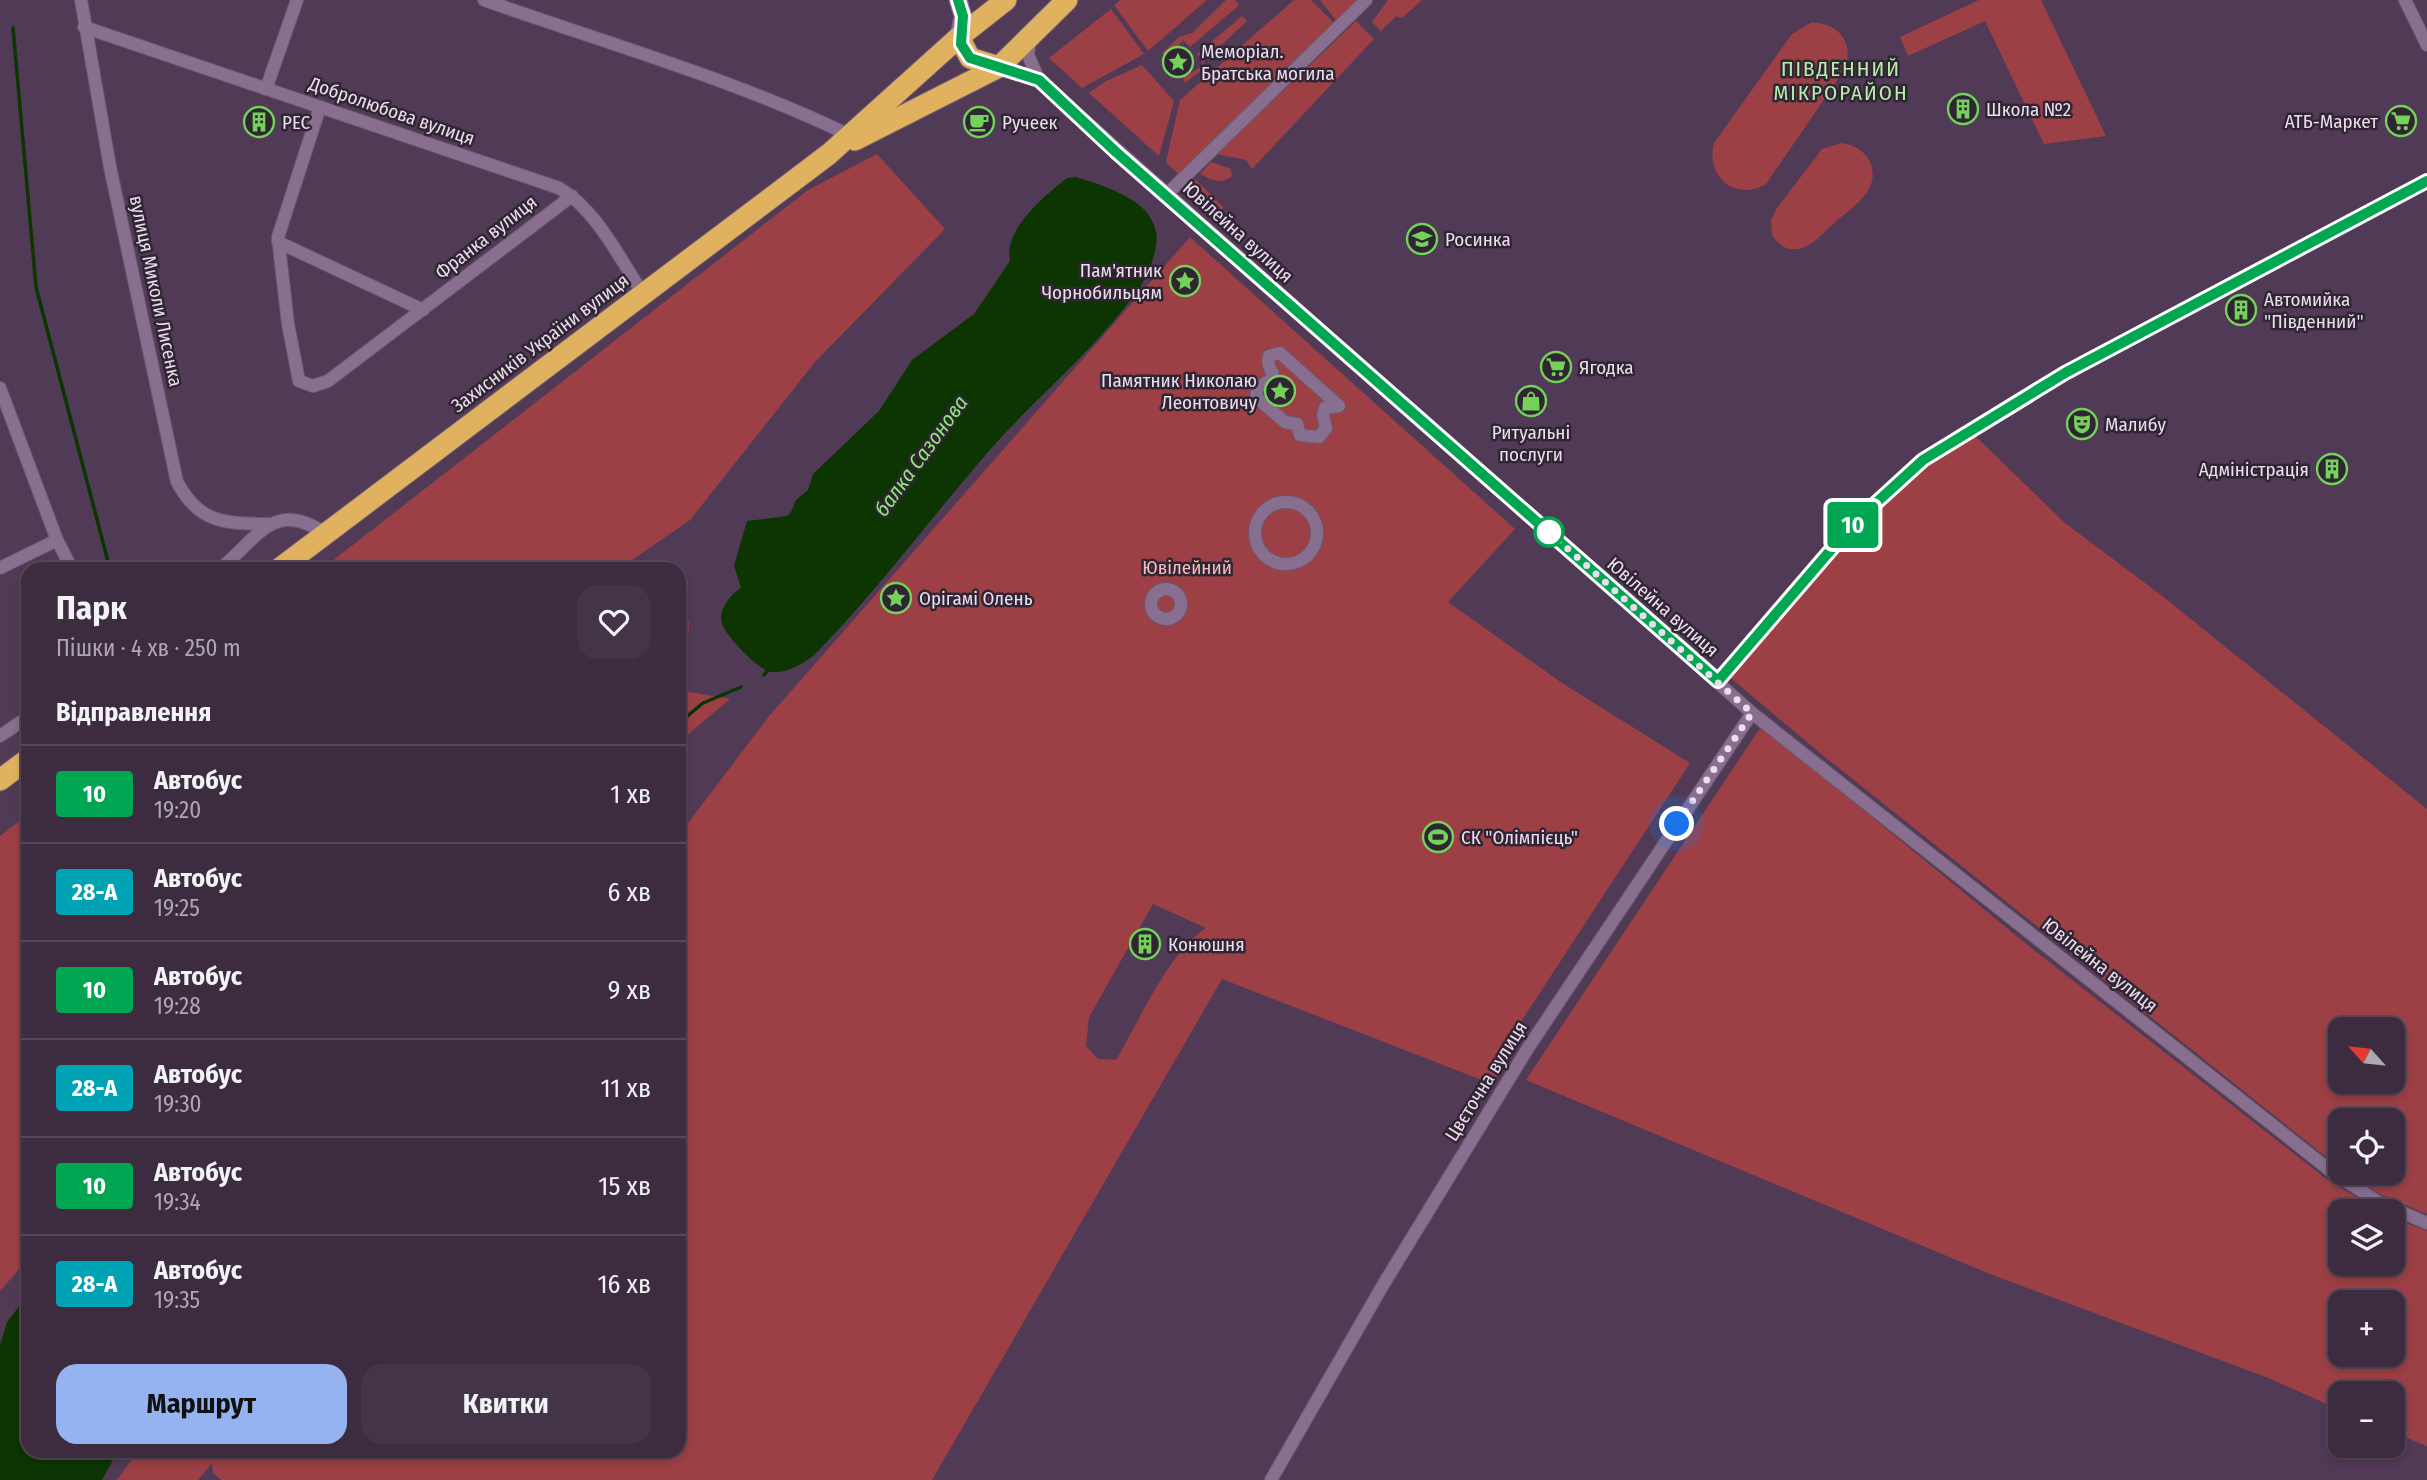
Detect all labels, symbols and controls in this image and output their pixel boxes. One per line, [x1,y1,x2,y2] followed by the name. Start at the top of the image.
[1201,40,1335,85] place label: Меморіал. Братська могила
[1161,45,1195,79] place icon: Меморіал. Братська могила
[1773,56,1909,106] district label: ПІВДЕННИЙ МІКРОРАЙОН
[305,72,478,150] street label: Добролюбова вулиця
[1946,92,1980,126] building icon: Школа №2
[1986,98,2071,121] place label: Школа №2
[2384,104,2418,138] supermarket icon: АТБ-Маркет
[242,105,276,139] building icon: РЕС
[962,105,996,139] cafe icon: Ручеек
[2285,110,2378,133] place label: АТБ-Маркет
[282,111,311,134] place label: РЕС
[1002,111,1058,134] place label: Ручеек
[1178,177,1298,287] street label: Ювілейна вулиця
[431,190,541,284] street label: Франка вулиця
[125,193,187,389] street label: вулиця Миколи Лисенка
[1405,222,1439,256] school or university icon: Росинка
[1445,228,1511,251] place label: Росинка
[1042,259,1162,304] place label: Пам'ятник Чорнобильцям
[1168,264,1202,298] place icon: Пам'ятник Чорнобильцям
[447,269,633,417] street label: Захисників України вулиця
[2264,288,2364,333] place label: Автомийка "Південний"
[2224,293,2258,327] building icon: Автомийка "Південний"
[1539,350,1573,384] supermarket icon: Ягодка
[1579,356,1634,379] place label: Ягодка
[1101,369,1258,414] place label: Памятник Николаю Леонтовичу
[1263,374,1297,408] place icon: Памятник Николаю Леонтовичу
[1514,384,1548,418] shop icon: Ритуальні послуги
[868,391,974,521] water label: балка Сазонова
[2065,407,2099,441] theatre icon: Малибу
[2105,413,2167,436] place label: Малибу
[1492,421,1570,466] place label: Ритуальні послуги
[2315,452,2349,486] building icon: Адміністрація
[2199,458,2309,481] place label: Адміністрація
[1822,502,1884,548] line badge: 10
[1841,511,1865,539] text: 10
[1534,517,1564,547] unlabelled marker
[1603,552,1723,662] street label: Ювілейна вулиця
[1142,556,1232,579] park label: Ювілейний
[879,581,913,615] place icon: Орігамі Олень
[577,585,651,659] button: heart
[919,587,1033,610] place label: Орігамі Олень
[56,588,127,628] text: Парк
[56,634,241,662] text: Пішки · 4 хв · 250 m
[56,697,211,728] text: Відправлення
[154,765,242,796] text: Автобус
[610,779,651,810] text: 1 хв
[83,780,106,808] text: 10
[154,796,201,824] text: 19:20
[1659,806,1694,841] your location
[1421,820,1455,854] sports icon: СК "Олімпієць"
[1461,826,1578,849] place label: СК "Олімпієць"
[154,863,242,894] text: Автобус
[608,877,651,908] text: 6 хв
[72,878,117,906] text: 28-А
[154,894,200,922] text: 19:25
[2038,913,2162,1017] street label: Ювілейна вулиця
[1128,927,1162,961] building icon: Конюшня
[1168,933,1245,956] place label: Конюшня
[154,961,242,992] text: Автобус
[608,975,651,1006] text: 9 хв
[83,976,106,1004] text: 10
[154,992,201,1020] text: 19:28
[1440,1017,1532,1145] street label: Цвєточна вулиця
[2328,1017,2404,1094] north arrow
[2328,1017,2405,1458] map controls
[154,1059,242,1090] text: Автобус
[601,1073,651,1104] text: 11 хв
[72,1074,117,1102] text: 28-А
[154,1090,202,1118] text: 19:30
[2328,1108,2405,1185] button: locate
[154,1157,242,1188] text: Автобус
[598,1171,651,1202] text: 15 хв
[83,1172,106,1200] text: 10
[154,1188,201,1216] text: 19:34
[2328,1199,2405,1276] button: layers
[154,1255,242,1286] text: Автобус
[597,1269,651,1300] text: 16 хв
[72,1270,117,1298] text: 28-А
[154,1286,200,1314] text: 19:35
[2328,1290,2405,1367] button: +
[56,1364,347,1444] button: Маршрут
[361,1364,651,1444] button: Квитки
[2328,1381,2405,1458] button: −

